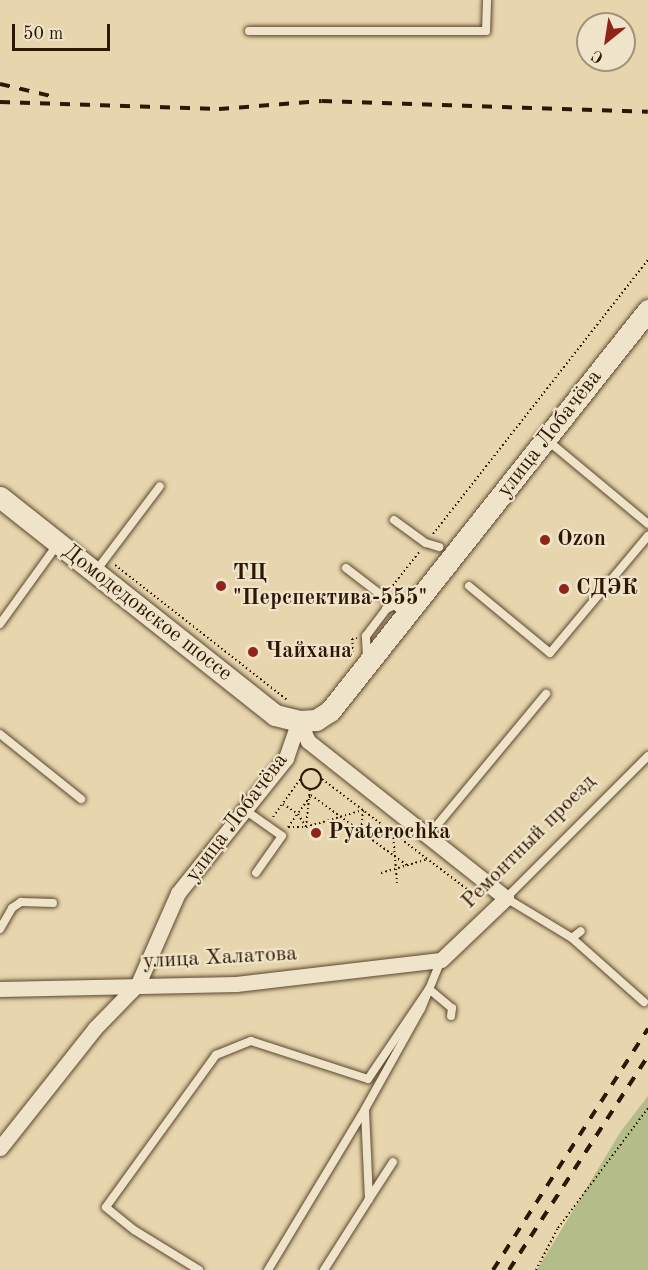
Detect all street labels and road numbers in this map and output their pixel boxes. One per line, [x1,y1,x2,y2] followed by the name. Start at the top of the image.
[492,365,608,503] street label: улица Лобачёва
[57,539,237,687] street label: Домодедовское шоссе
[180,748,294,888] street label: улица Лобачёва
[456,769,602,915] street label: Ремонтный проезд
[142,941,298,975] street label: улица Халатова

